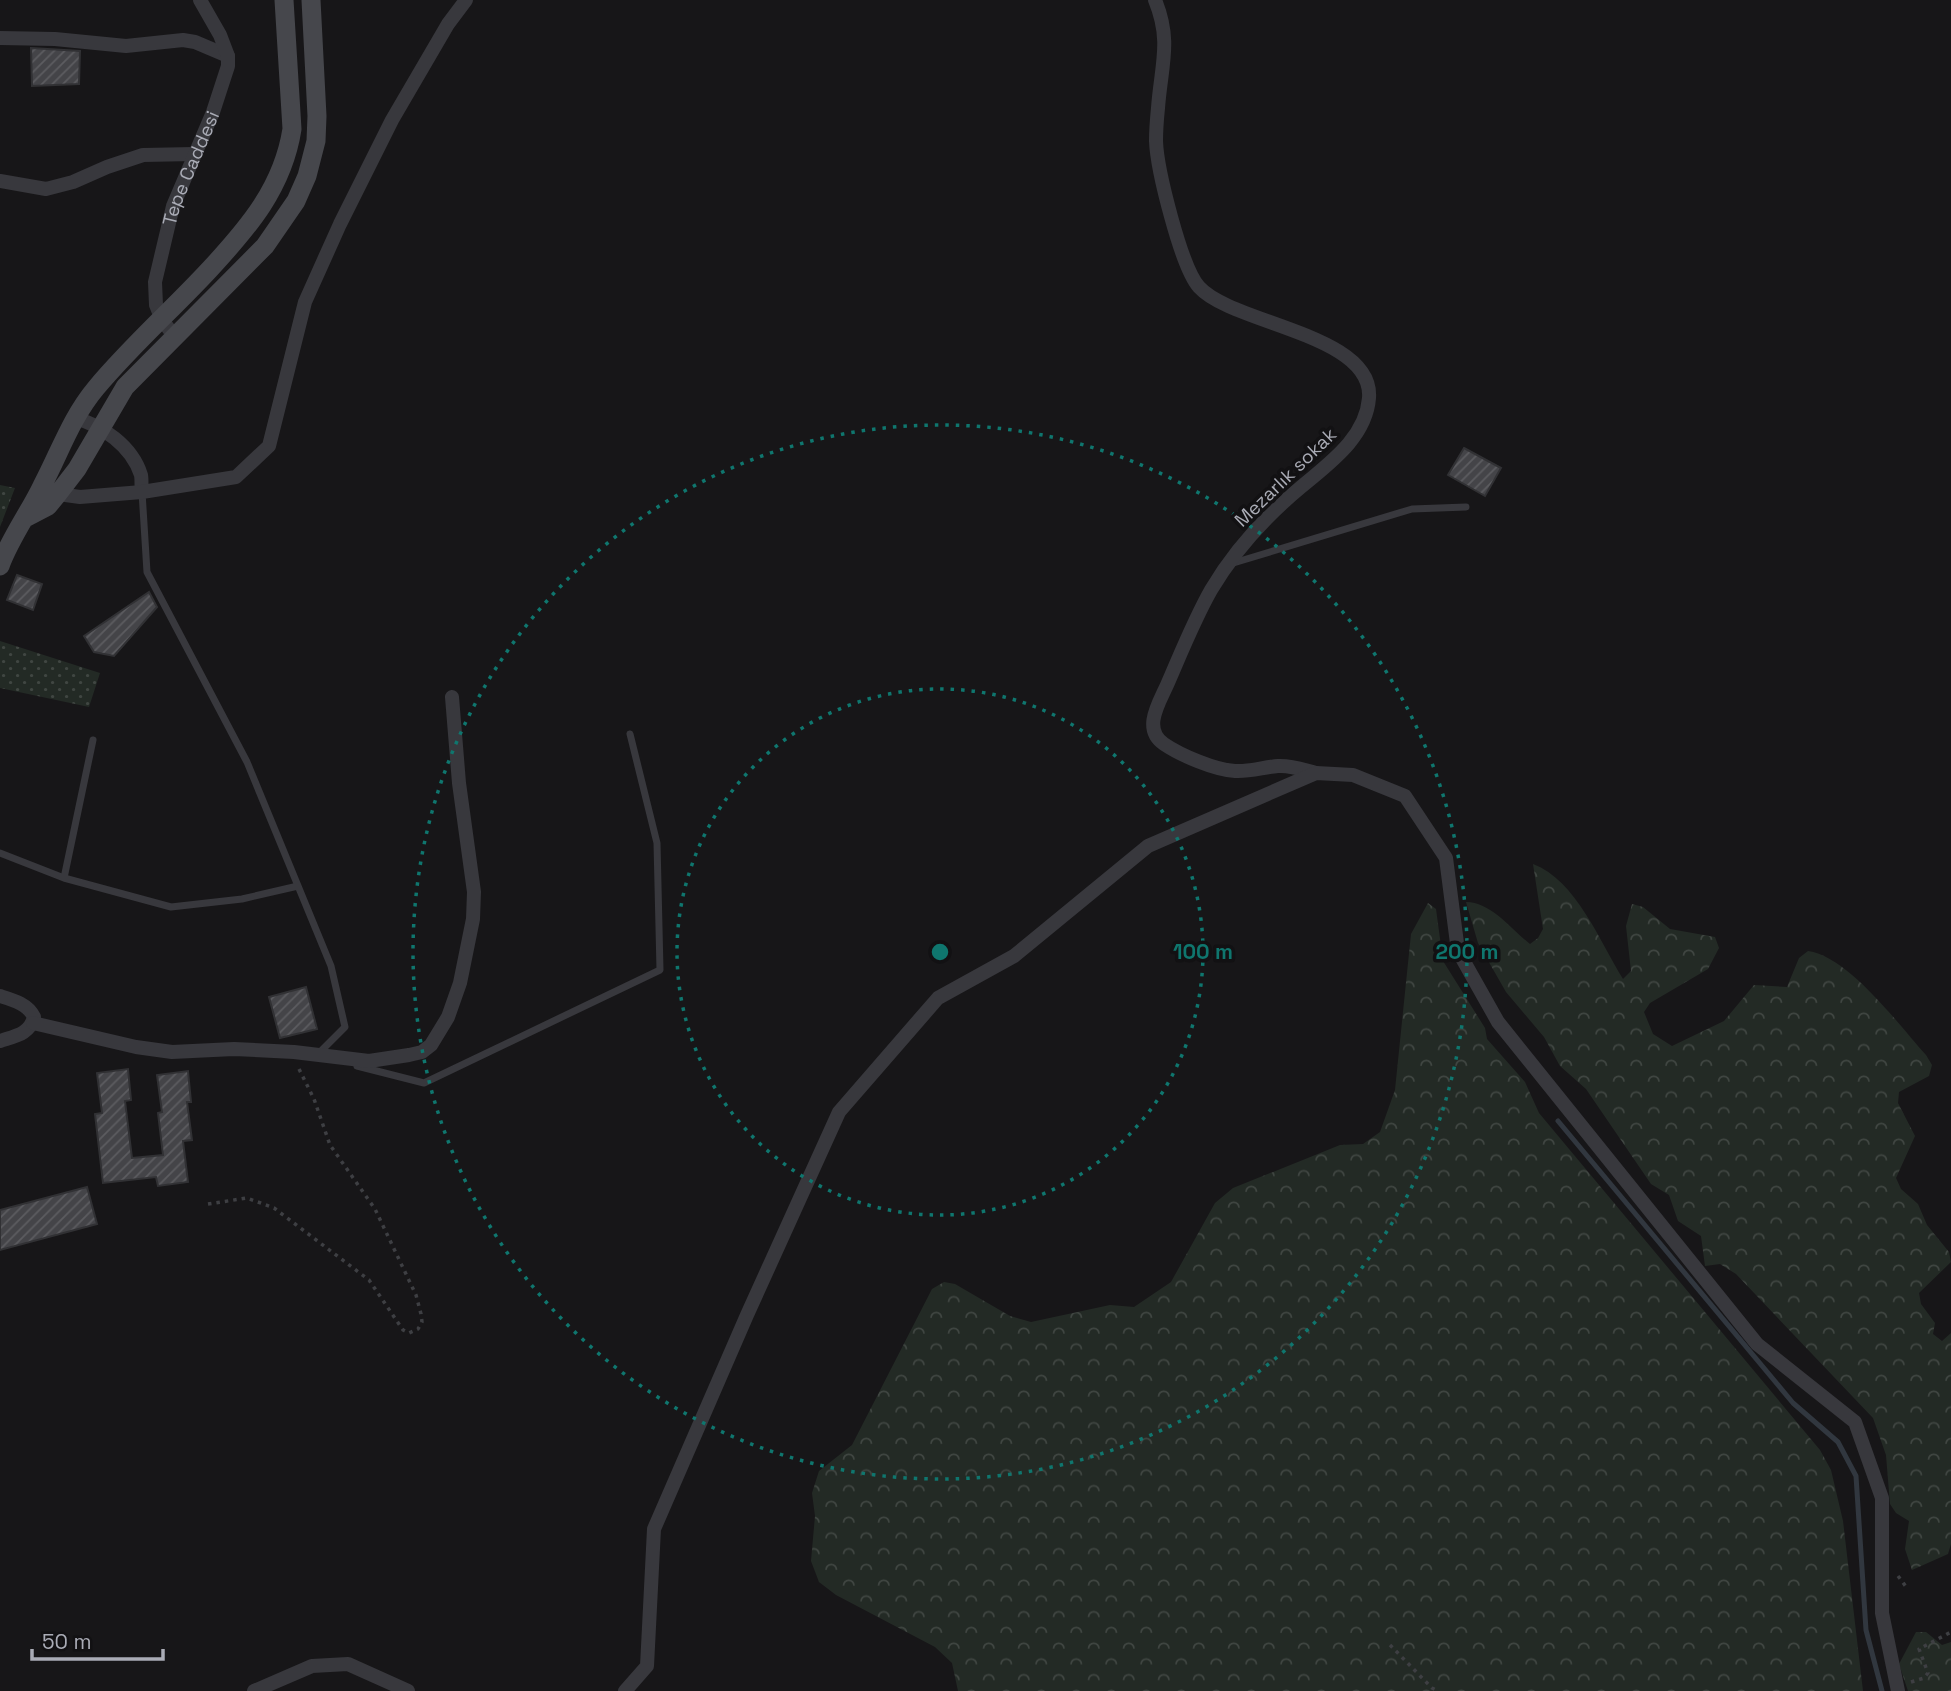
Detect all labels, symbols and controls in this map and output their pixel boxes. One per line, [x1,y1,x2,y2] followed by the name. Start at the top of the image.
[157,107,225,228] street label: Tepe Caddesi
[1229,422,1342,532] street label: Mezarlık sokak
[1173,938,1233,965] text: 100 m
[1436,938,1498,965] text: 200 m
[928,940,952,964] centre of rings
[32,1618,163,1662] scale bar
[42,1628,92,1655] text: 50 m

